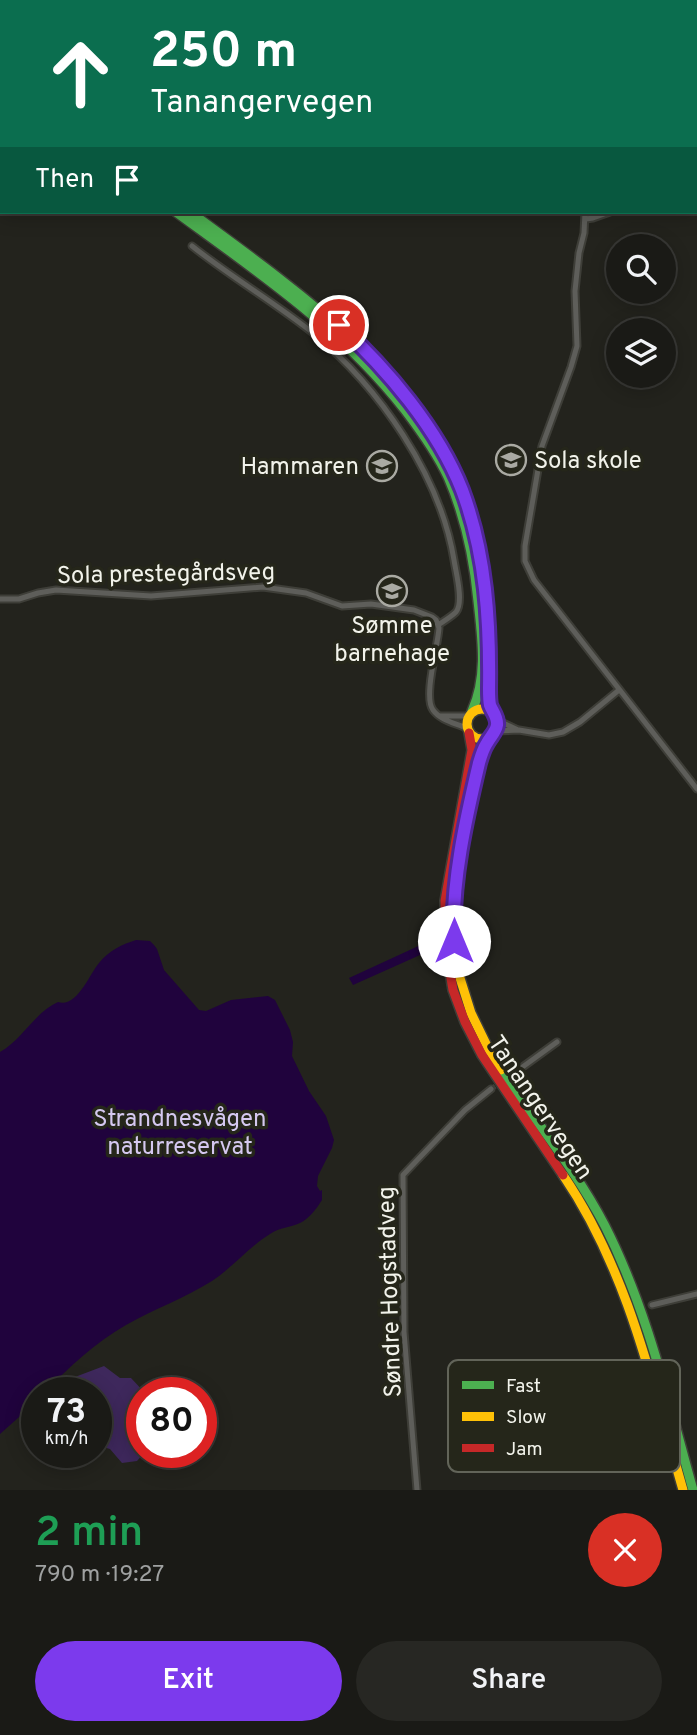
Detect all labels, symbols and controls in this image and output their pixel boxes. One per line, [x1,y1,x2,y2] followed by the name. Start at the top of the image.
[150,23,297,85] text: 250 m
[35,28,126,119] icon: ahead
[150,84,373,124] text: Tanangervegen
[108,161,146,199] icon: arrive
[35,164,94,197] text: Then
[606,234,676,388] map controls
[606,234,676,304] button: search
[309,295,369,355] pin
[320,306,358,344] icon: arrive
[606,318,676,388] button: layers
[494,443,528,477] school or university icon: Sola skole
[534,447,642,477] place label: Sola skole
[365,449,399,483] school or university icon: Hammaren
[241,453,359,483] place label: Hammaren
[57,558,275,592] street label: Sola prestegårdsveg
[375,574,409,608] school or university icon: Sømme barnehage
[334,612,450,670] place label: Sømme barnehage
[417,904,491,978] position arrow
[480,1030,599,1186] street label: Tanangervegen
[93,1105,267,1163] park label: Strandnesvågen naturreservat
[372,1186,410,1398] street label: Søndre Hogstadveg
[448,1360,680,1472] legend
[506,1375,541,1399] text: Fast
[126,1377,217,1468] speed limit sign: 80
[47,1391,86,1435] text: 73
[506,1406,546,1430] text: Slow
[45,1428,88,1451] text: km/h
[506,1438,543,1462] text: Jam
[35,1508,143,1561] text: 2 min
[588,1513,662,1587] button: close
[35,1561,164,1590] text: 790 m · 19:27
[35,1641,342,1721] button: Exit
[356,1641,662,1721] button: Share

